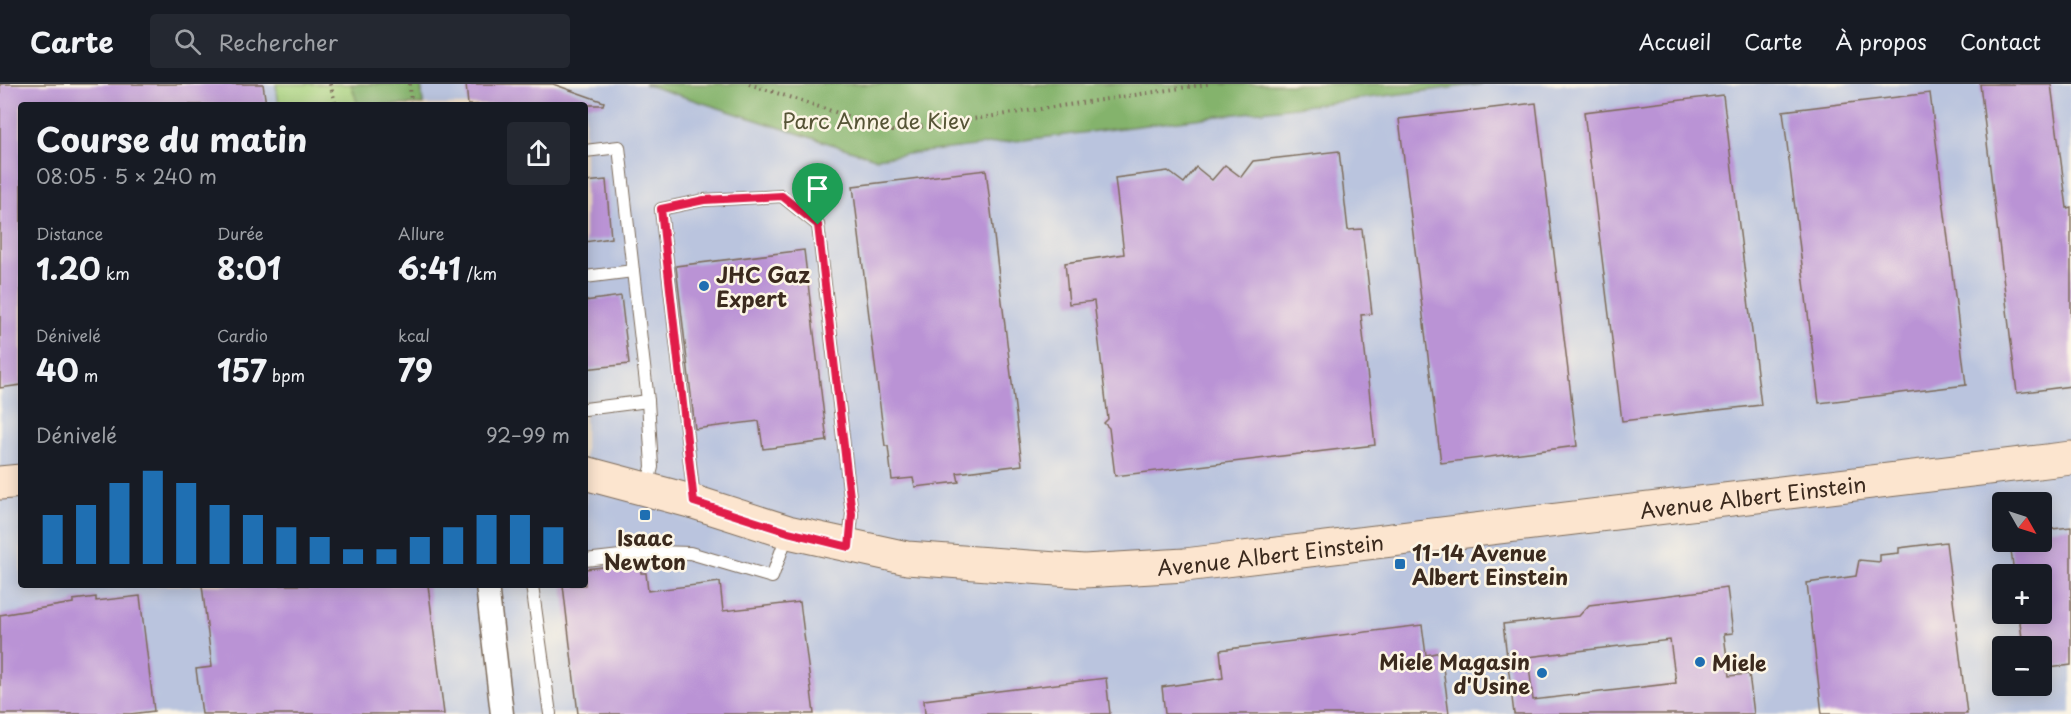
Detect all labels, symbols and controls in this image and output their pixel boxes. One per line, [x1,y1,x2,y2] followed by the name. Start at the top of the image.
[150,14,570,68] search box
[30,20,114,63] text: Carte
[171,25,204,58] icon: search
[219,25,338,58] text: Rechercher
[1639,25,1711,57] text: Accueil
[1744,25,1802,57] text: Carte
[1835,25,1927,57] text: À propos
[1960,25,2041,57] text: Contact
[782,104,970,136] park label: Parc Anne de Kiev
[36,113,307,163] text: Course du matin
[507,122,570,185] button: share
[36,161,217,191] text: 08:05 · 5 × 240 m
[792,163,843,225] pin
[801,172,834,205] icon: arrive
[36,221,103,245] text: Distance
[217,221,264,245] text: Durée
[398,221,445,245] text: Allure
[36,245,101,290] text: 1.20
[217,245,281,290] text: 8:01
[398,245,461,290] text: 6:41
[716,258,810,314] place label: JHC Gaz Expert
[101,261,130,285] text: km
[461,261,497,285] text: /km
[697,279,711,293] marker: JHC Gaz Expert
[36,323,101,347] text: Dénivelé
[217,323,268,347] text: Cardio
[398,323,430,347] text: kcal
[36,347,79,392] text: 40
[217,347,267,392] text: 157
[398,347,433,392] text: 79
[79,363,98,387] text: m
[267,363,305,387] text: bpm
[36,420,117,450] text: Dénivelé
[486,420,570,450] text: 92–99 m
[1638,467,1868,526] street label: Avenue Albert Einstein
[1992,492,2052,552] north arrow
[1992,492,2052,696] map controls
[638,508,652,522] marker: Isaac Newton
[604,521,686,577] place label: Isaac Newton
[1156,525,1385,583] street label: Avenue Albert Einstein
[1412,536,1568,592] place label: 11-14 Avenue Albert Einstein
[1393,557,1407,571] marker: 11-14 Avenue Albert Einstein
[1992,564,2052,624] button: +
[1992,636,2052,696] button: −
[1379,645,1530,701] place label: Miele Magasin d'Usine
[1712,646,1766,678] place label: Miele
[1693,655,1707,669] marker: Miele
[1535,666,1549,680] marker: Miele Magasin d'Usine

